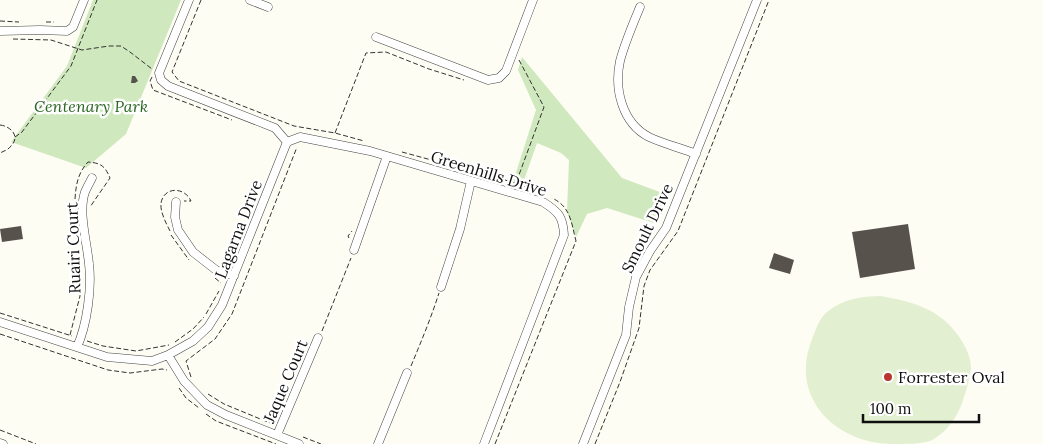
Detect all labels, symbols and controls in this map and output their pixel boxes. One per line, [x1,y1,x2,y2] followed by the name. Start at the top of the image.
[34,96,148,116] park label: Centenary Park
[429,146,550,200] street label: Greenhills Drive
[210,177,266,281] street label: Lagarna Drive
[617,180,677,276] street label: Smoult Drive
[61,201,85,294] street label: Ruairi Court
[258,335,312,427] street label: Jaque Court
[898,367,1005,387] place label: Forrester Oval
[882,371,894,383] marker: Forrester Oval
[863,392,979,424] scale bar
[870,399,911,418] text: 100 m

